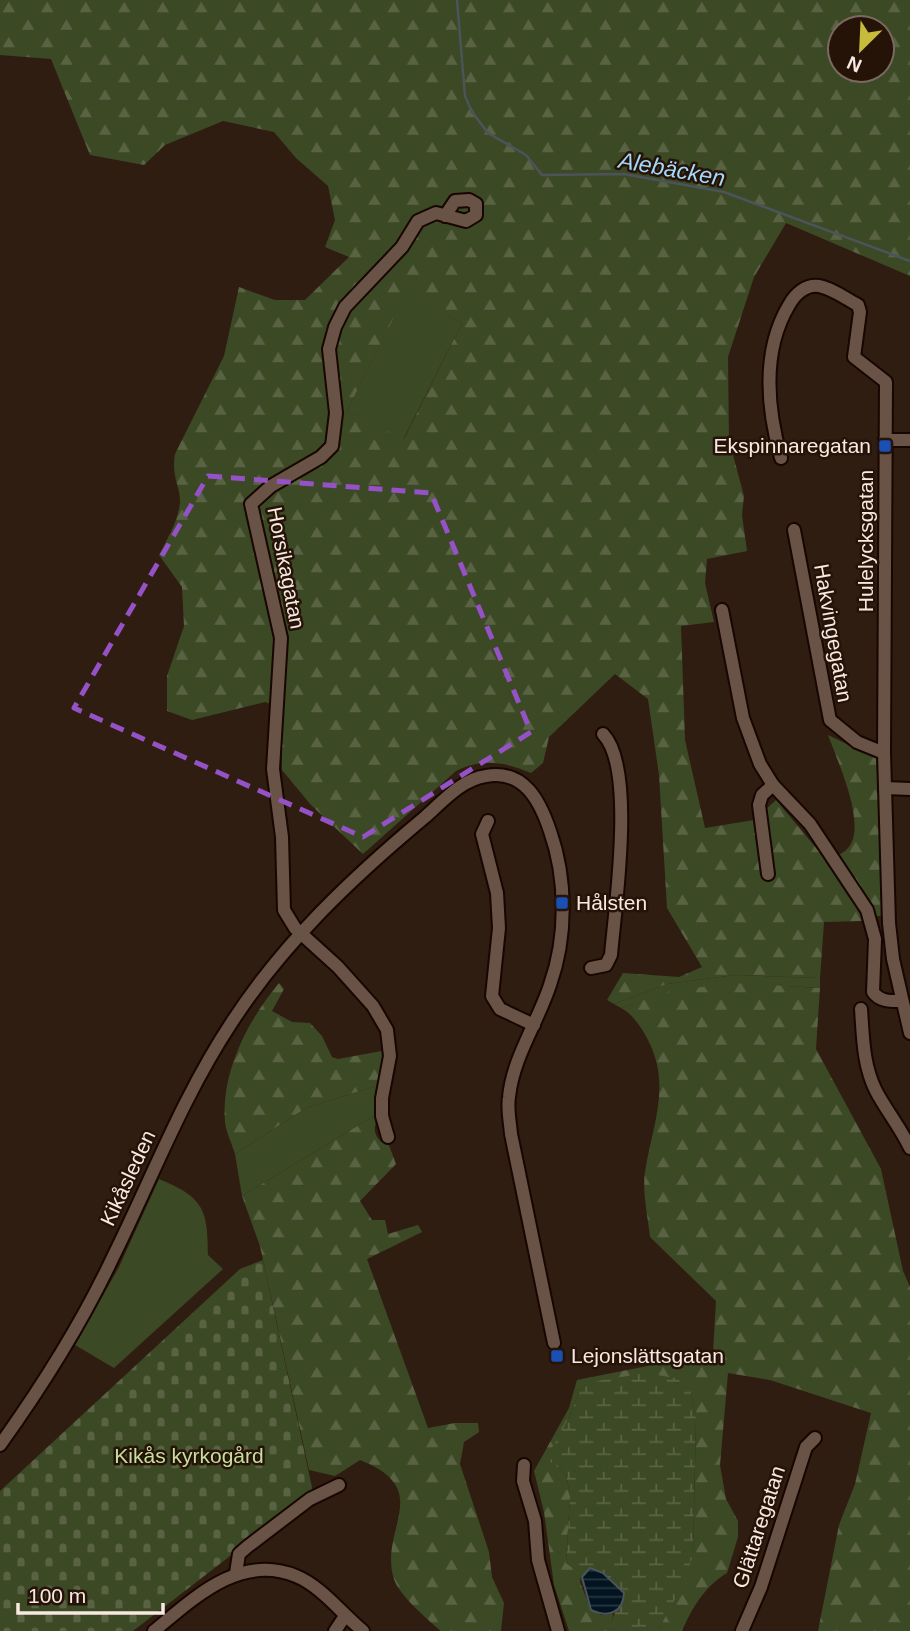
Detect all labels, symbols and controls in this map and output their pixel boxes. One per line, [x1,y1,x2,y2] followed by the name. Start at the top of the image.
[826,14,896,84] north arrow
[844,52,865,76] text: N
[615,147,727,191] water label: Alebäcken
[713,434,871,457] place label: Ekspinnaregatan
[877,438,893,454] marker: Ekspinnaregatan
[854,470,877,612] street label: Hulelycksgatan
[263,505,310,631] street label: Horsikagatan
[810,562,857,704] street label: Hakvingegatan
[576,891,647,914] place label: Hålsten
[554,895,570,911] marker: Hålsten
[95,1126,160,1229] street label: Kikåsleden
[571,1344,724,1367] place label: Lejonslättsgatan
[549,1348,565,1364] marker: Lejonslättsgatan
[114,1444,264,1467] park label: Kikås kyrkogård
[728,1463,789,1591] street label: Glättaregatan
[18,1572,163,1616] scale bar
[28,1584,86,1607] text: 100 m

